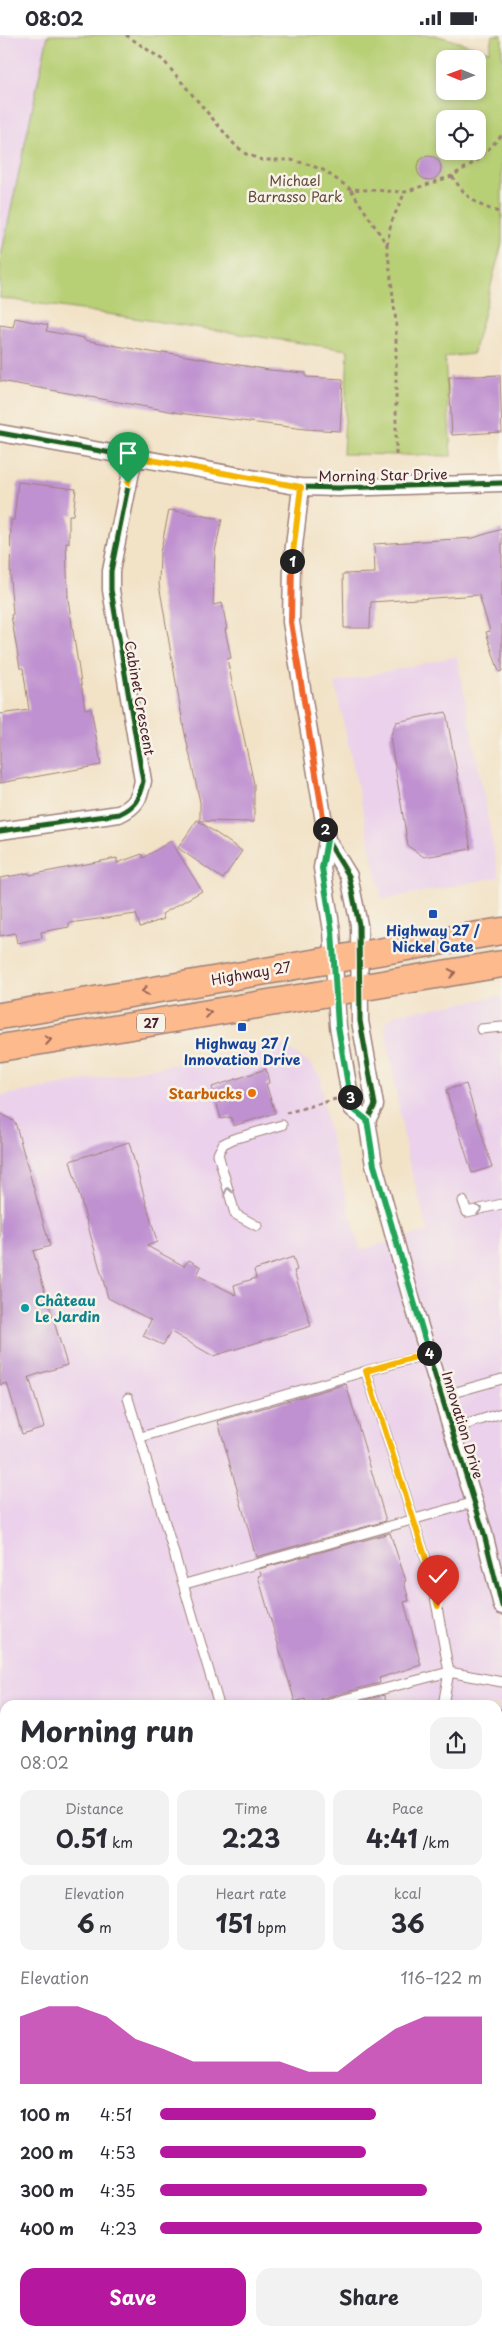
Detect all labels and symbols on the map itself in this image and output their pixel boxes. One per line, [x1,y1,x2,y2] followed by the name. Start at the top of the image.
[436,50,486,100] north arrow
[247,170,343,207] park label: Michael Barrasso Park
[107,432,149,483] pin
[318,463,448,487] street label: Morning Star Drive
[280,549,304,573] pin: 1
[120,639,160,757] street label: Cabinet Crescent
[312,817,338,841] pin: 2
[427,908,439,920] marker: Highway 27 / Nickel Gate
[386,920,480,957] place label: Highway 27 / Nickel Gate
[209,956,293,990] street label: Highway 27
[447,968,456,978] one-way arrow
[140,986,149,996] one-way arrow
[204,1009,213,1019] one-way arrow
[137,1013,165,1033] road number: 27
[236,1021,248,1033] marker: Highway 27 / Innovation Drive
[184,1033,301,1070] place label: Highway 27 / Innovation Drive
[44,1036,52,1046] one-way arrow
[169,1083,242,1104] place label: Starbucks
[338,1085,362,1109] pin: 3
[246,1087,258,1099] marker: Starbucks
[223,1188,233,1196] one-way arrow
[474,1204,483,1215] one-way arrow
[35,1290,100,1327] place label: Château Le Jardin
[19,1302,31,1314] marker: Château Le Jardin
[416,1341,442,1365] pin: 4
[437,1369,489,1481] street label: Innovation Drive
[417,1555,459,1606] pin

